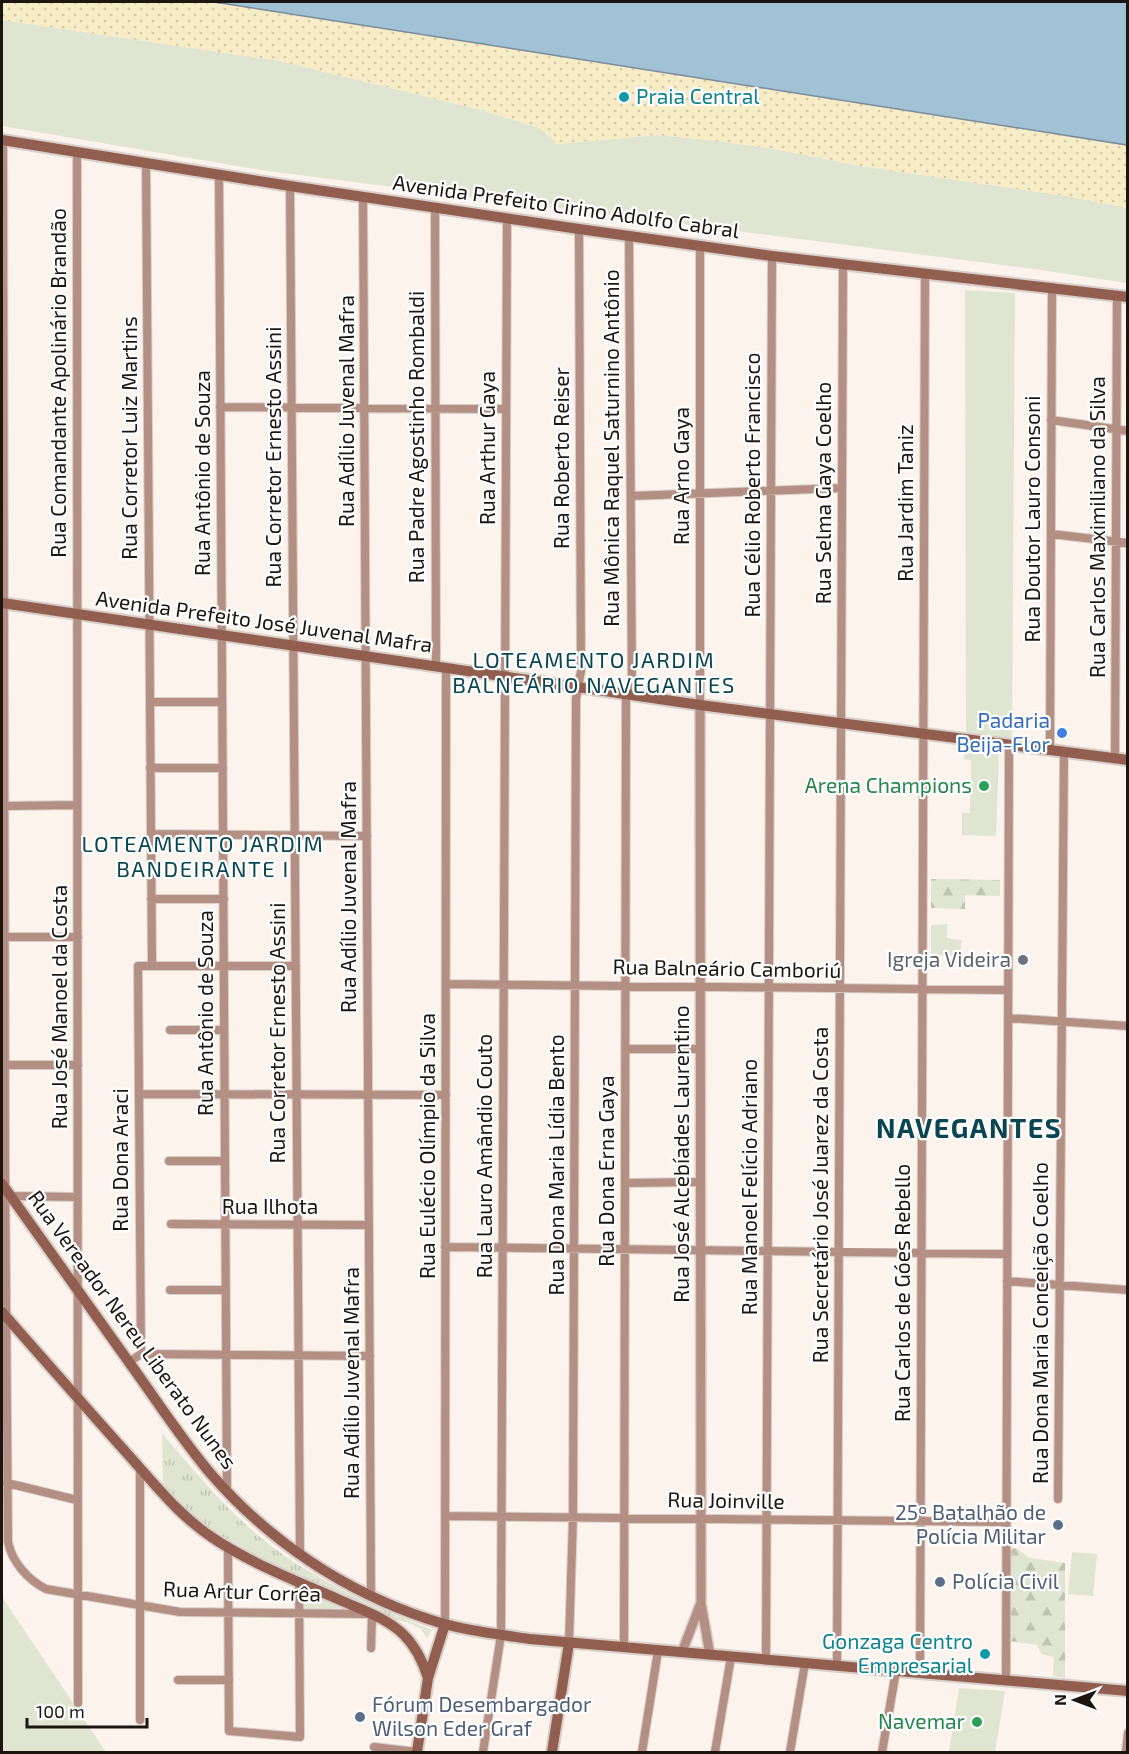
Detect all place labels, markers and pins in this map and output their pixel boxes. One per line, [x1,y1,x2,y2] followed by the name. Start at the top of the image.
[636,83,760,108] place label: Praia Central
[617,90,631,104] marker: Praia Central
[956,707,1051,757] place label: Padaria Beija-Flor
[1055,726,1069,740] marker: Padaria Beija-Flor
[805,772,972,797] place label: Arena Champions
[977,779,991,793] marker: Arena Champions
[887,946,1011,972] place label: Igreja Videira
[1016,953,1030,967] marker: Igreja Videira
[895,1499,1047,1548] place label: 25º Batalhão de Polícia Militar
[1051,1518,1065,1532] marker: 25º Batalhão de Polícia Militar
[952,1568,1060,1593] place label: Polícia Civil
[933,1575,947,1589] marker: Polícia Civil
[822,1628,974,1677] place label: Gonzaga Centro Empresarial
[978,1647,992,1661] marker: Gonzaga Centro Empresarial
[372,1691,592,1740] place label: Fórum Desembargador Wilson Eder Graf
[878,1708,966,1733] place label: Navemar
[353,1710,367,1724] marker: Fórum Desembargador Wilson Eder Graf
[970,1715,984,1729] marker: Navemar

